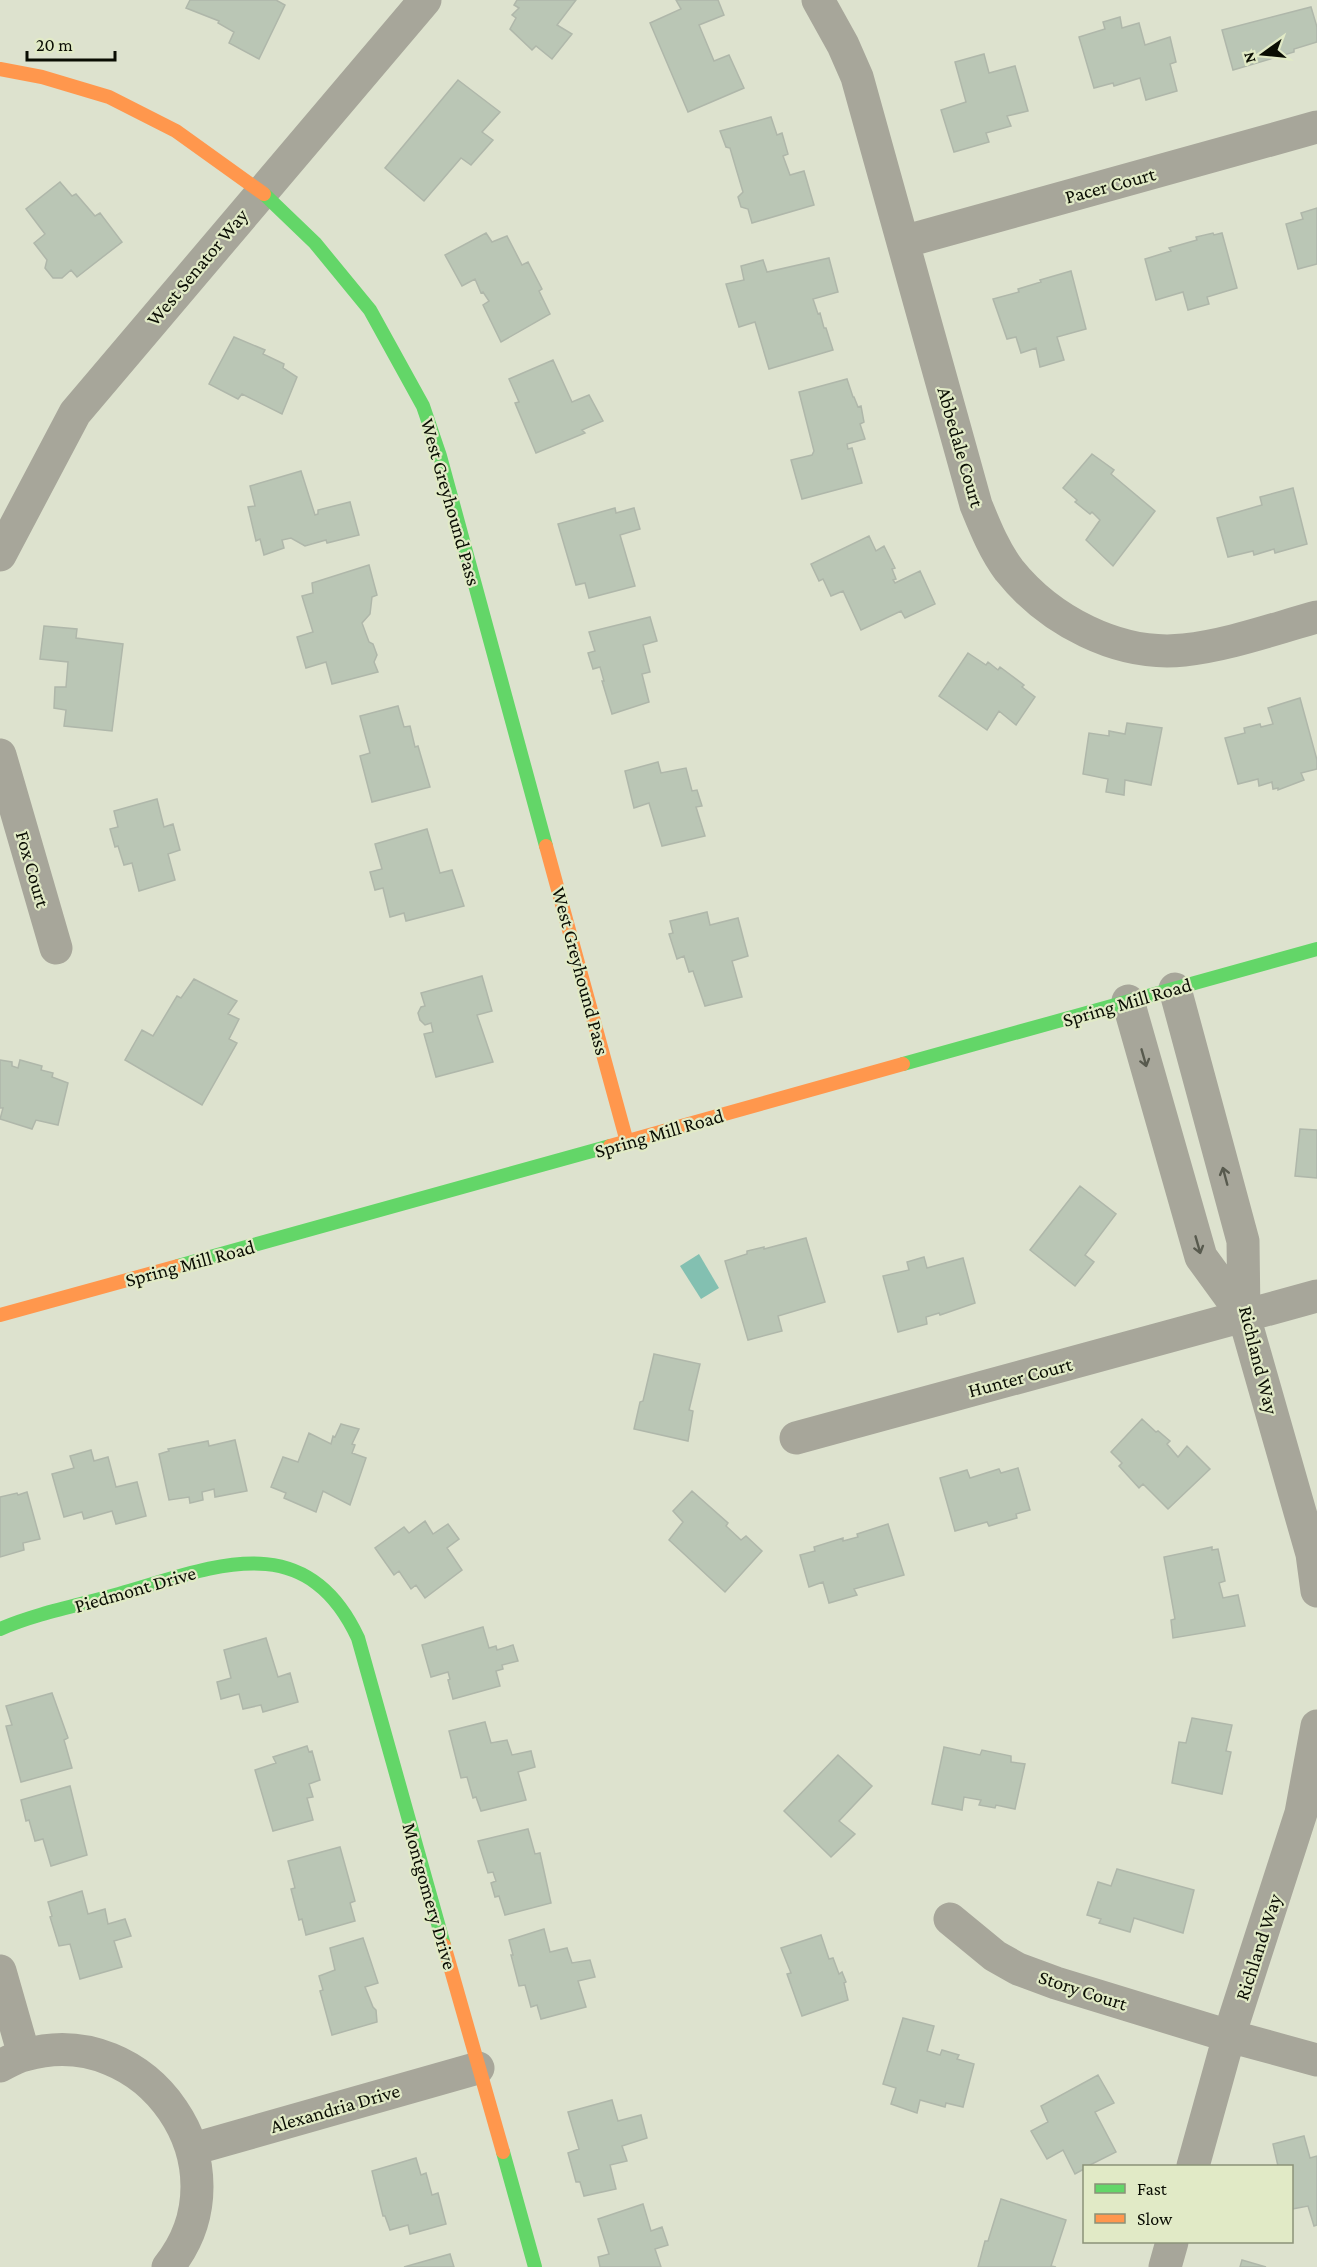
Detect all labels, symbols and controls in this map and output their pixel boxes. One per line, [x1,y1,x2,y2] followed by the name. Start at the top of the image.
[27,24,116,62] scale bar
[1233,24,1293,84] north arrow
[36,35,73,55] text: 20 m
[1239,50,1259,65] text: N
[1062,162,1158,208] street label: Pacer Court
[142,203,254,331] street label: West Senator Way
[933,384,989,510] street label: Abbedale Court
[416,416,485,589] street label: West Greyhound Pass
[12,828,54,910] street label: Fox Court
[547,885,614,1058] street label: West Greyhound Pass
[1060,973,1195,1032] street label: Spring Mill Road
[1139,1048,1150,1067] one-way arrow
[592,1104,727,1163] street label: Spring Mill Road
[1219,1167,1231,1186] one-way arrow
[123,1235,258,1292] street label: Spring Mill Road
[1193,1235,1204,1254] one-way arrow
[1234,1304,1283,1417] street label: Richland Way
[966,1352,1075,1401] street label: Hunter Court
[72,1561,198,1617] street label: Piedmont Drive
[398,1820,462,1972] street label: Montgomery Drive
[1230,1890,1287,2003] street label: Richland Way
[1036,1965,1130,2016] street label: Story Court
[268,2079,403,2137] street label: Alexandria Drive
[1083,2165,1293,2243] legend
[1137,2179,1168,2199] text: Fast
[1137,2209,1173,2229] text: Slow

